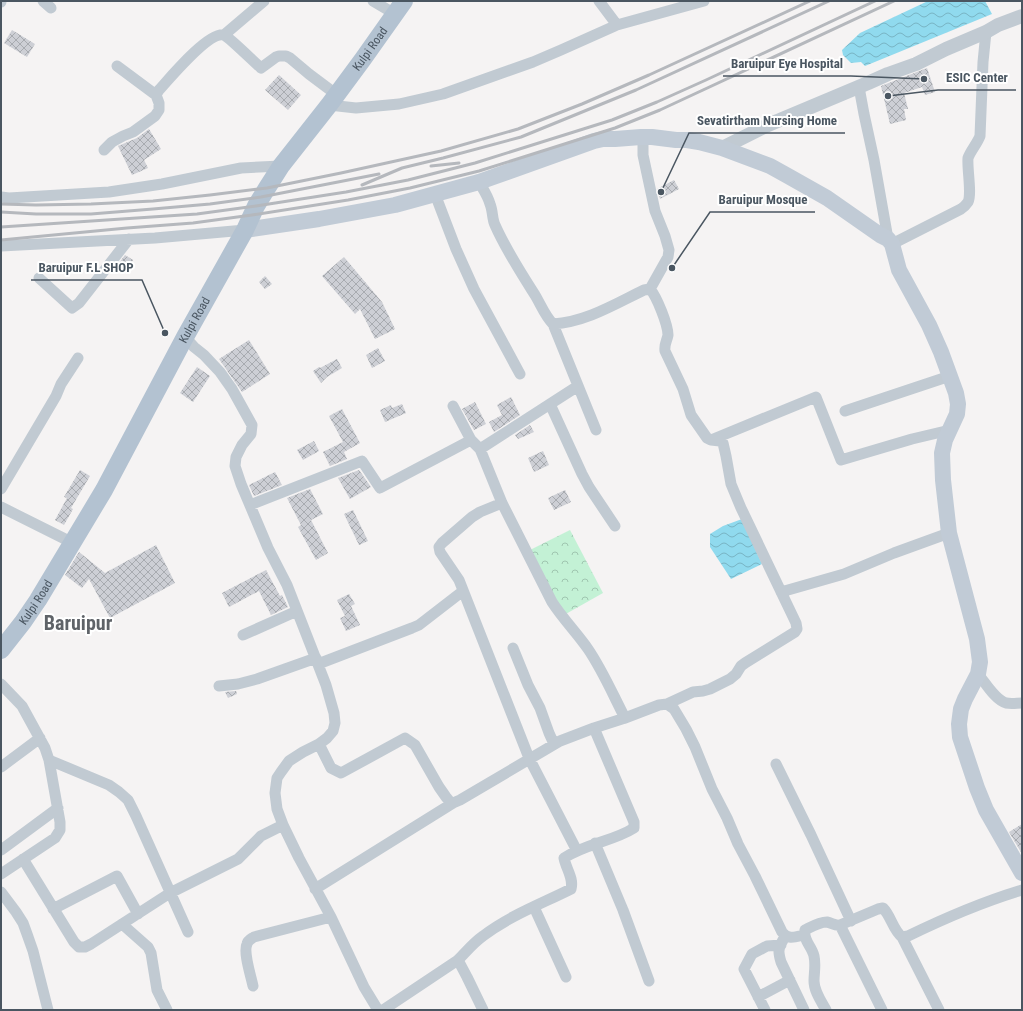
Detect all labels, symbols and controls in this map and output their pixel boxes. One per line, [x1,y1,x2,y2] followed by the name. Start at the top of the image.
[350,24,390,74] street label: Kulpi Road
[723,51,851,76] callout: Baruipur Eye Hospital
[731,56,843,71] text: Baruipur Eye Hospital
[938,65,1016,90] callout: ESIC Center
[946,70,1009,85] text: ESIC Center
[689,108,845,133] callout: Sevatirtham Nursing Home
[697,113,837,128] text: Sevatirtham Nursing Home
[710,187,815,212] callout: Baruipur Mosque
[719,192,807,207] text: Baruipur Mosque
[31,255,142,280] callout: Baruipur F.L SHOP
[38,260,134,275] text: Baruipur F.L SHOP
[176,295,213,346] street label: Kulpi Road
[16,577,55,628] street label: Kulpi Road
[44,611,113,635] district label: Baruipur

